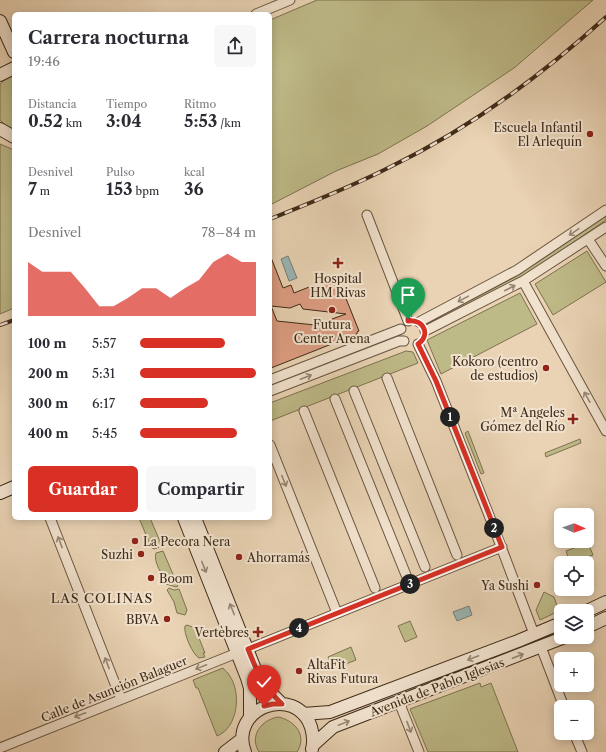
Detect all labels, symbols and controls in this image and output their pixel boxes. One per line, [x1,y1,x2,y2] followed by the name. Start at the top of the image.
[214,25,256,67] button: share
[28,27,189,49] text: Carrera nocturna
[28,53,60,69] text: 19:46
[28,97,77,111] text: Distancia
[106,97,147,111] text: Tiempo
[184,97,216,111] text: Ritmo
[28,111,63,131] text: 0.52
[106,111,142,131] text: 3:04
[184,111,217,131] text: 5:53
[63,116,82,130] text: km
[217,116,241,130] text: /km
[494,120,582,149] place label: Escuela Infantil El Arlequín
[585,129,595,139] marker: Escuela Infantil El Arlequín
[28,165,73,179] text: Desnivel
[106,165,135,179] text: Pulso
[184,165,205,179] text: kcal
[28,179,37,199] text: 7
[106,179,133,199] text: 153
[184,179,204,199] text: 36
[37,184,50,198] text: m
[133,184,159,198] text: bpm
[28,224,81,240] text: Desnivel
[201,224,256,240] text: 78–84 m
[568,228,579,236] one-way arrow
[332,257,344,269] marker: Hospital HM Rivas
[310,271,366,300] place label: Hospital HM Rivas
[391,278,425,319] pin
[397,284,419,306] icon: arrive
[504,284,516,291] one-way arrow
[457,296,469,304] one-way arrow
[327,305,337,315] marker: Futura Center Arena
[294,317,371,346] place label: Futura Center Arena
[28,335,67,351] text: 100 m
[92,335,116,351] text: 5:57
[452,354,538,383] place label: Kokoro (centro de estudios)
[541,363,551,373] marker: Kokoro (centro de estudios)
[28,365,68,381] text: 200 m
[92,365,115,381] text: 5:31
[300,373,312,381] one-way arrow
[583,391,590,403] one-way arrow
[28,395,68,411] text: 300 m
[92,395,115,411] text: 6:17
[480,405,565,434] place label: Mª Angeles Gómez del Río
[440,407,460,427] pin: 1
[448,410,452,424] text: 1
[568,414,578,424] marker: Mª Angeles Gómez del Río
[28,425,68,441] text: 400 m
[92,425,117,441] text: 5:45
[28,466,138,512] button: Guardar
[146,466,256,512] button: Compartir
[281,474,289,486] one-way arrow
[554,508,594,548] north arrow
[554,508,594,740] map controls
[484,518,504,538] pin: 2
[491,521,497,535] text: 2
[143,534,231,549] place label: La Pecora Nera
[55,536,63,548] one-way arrow
[130,536,140,546] marker: La Pecora Nera
[101,547,133,562] place label: Suzhi
[136,549,146,559] marker: Suzhi
[246,550,310,565] place label: Ahorramás
[234,552,244,562] marker: Ahorramás
[554,556,594,596] button: locate
[200,561,208,573] one-way arrow
[159,571,193,586] place label: Boom
[146,573,156,583] marker: Boom
[400,574,420,594] pin: 3
[407,577,413,591] text: 3
[480,578,529,593] place label: Ya Sushi
[532,580,542,590] marker: Ya Sushi
[51,590,153,606] district label: LAS COLINAS
[227,604,235,616] one-way arrow
[554,604,594,644] button: layers
[126,612,160,627] place label: BBVA
[162,614,172,624] marker: BBVA
[289,618,309,638] pin: 4
[296,621,302,635] text: 4
[194,625,249,640] place label: Vertèbres
[252,626,264,638] marker: Vertèbres
[512,652,524,660] one-way arrow
[554,652,594,692] button: +
[39,653,189,725] street label: Calle de Asunción Balaguer
[367,654,506,720] street label: Avenida de Pablo Iglesias
[468,655,480,663] one-way arrow
[103,657,111,669] one-way arrow
[306,657,379,686] place label: AltaFit Rivas Futura
[196,664,208,671] one-way arrow
[247,665,281,706] pin
[294,666,304,676] marker: AltaFit Rivas Futura
[253,671,275,693] icon: check
[554,700,594,740] button: −
[75,712,87,720] one-way arrow
[338,718,350,726] one-way arrow
[406,720,414,732] one-way arrow

